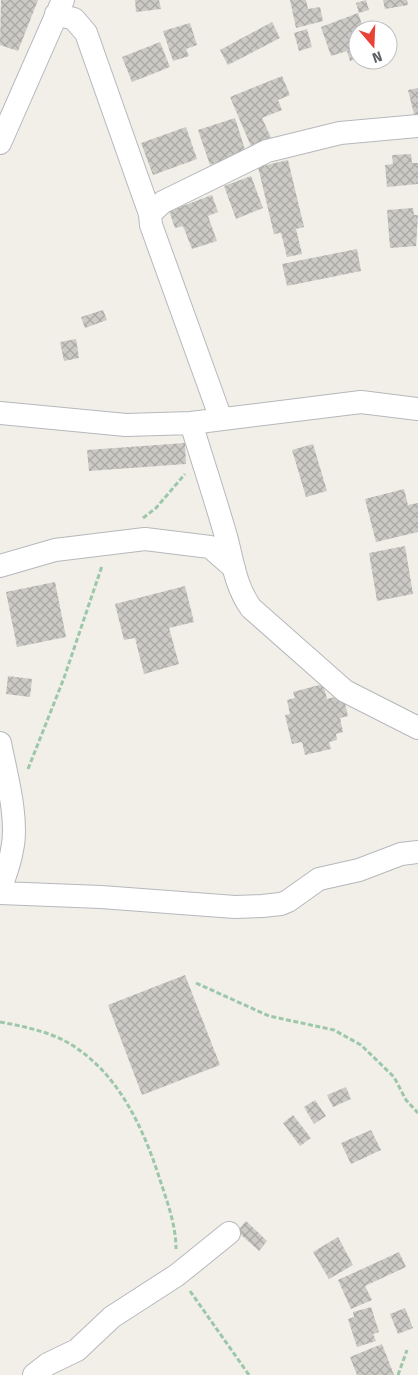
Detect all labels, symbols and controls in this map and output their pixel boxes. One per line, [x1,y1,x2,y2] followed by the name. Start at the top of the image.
[348,20,398,70] north arrow
[370,47,384,66] text: N

